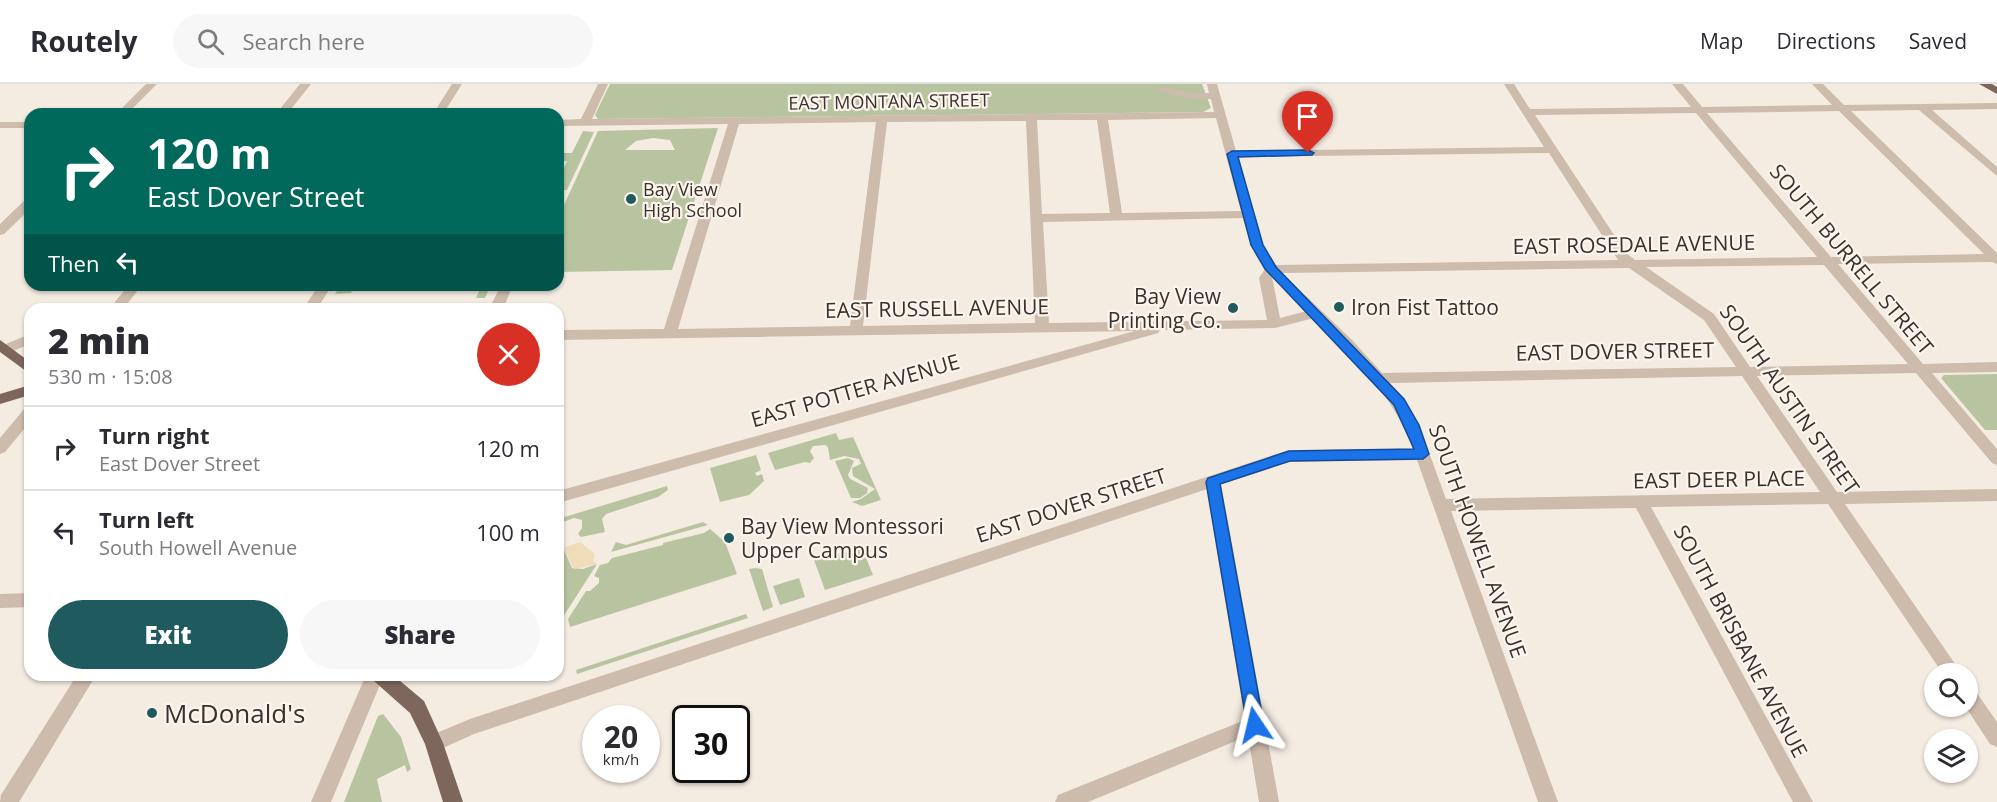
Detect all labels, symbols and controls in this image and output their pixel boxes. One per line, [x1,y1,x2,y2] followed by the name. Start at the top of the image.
[173,14,593,68] search box
[30,22,137,60] text: Routely
[194,25,227,58] icon: search
[242,26,365,56] text: Search here
[1700,27,1743,55] text: Map
[1776,27,1876,55] text: Directions
[1909,27,1967,55] text: Saved
[788,87,990,115] street label: EAST MONTANA STREET
[1282,91,1333,153] pin
[1291,100,1324,133] icon: arrive
[147,124,271,181] text: 120 m
[48,132,126,210] icon: right
[1764,158,1940,360] street label: SOUTH BURRELL STREET
[643,177,742,222] place label: Bay View High School
[147,178,364,215] text: East Dover Street
[624,192,638,206] marker: Bay View High School
[1512,228,1756,260] street label: EAST ROSEDALE AVENUE
[111,246,144,279] icon: left
[48,248,99,278] text: Then
[1108,282,1222,334] place label: Bay View Printing Co.
[825,292,1049,324] street label: EAST RUSSELL AVENUE
[1351,293,1499,321] place label: Iron Fist Tattoo
[1714,299,1866,500] street label: SOUTH AUSTIN STREET
[1332,300,1346,314] marker: Iron Fist Tattoo
[1226,301,1240,315] marker: Bay View Printing Co.
[48,316,150,365] text: 2 min
[477,323,540,386] button: close
[1515,335,1715,367] street label: EAST DOVER STREET
[747,347,963,433] street label: EAST POTTER AVENUE
[48,363,173,390] text: 530 m · 15:08
[99,420,210,450] text: Turn right
[1423,421,1533,661] street label: SOUTH HOWELL AVENUE
[48,432,81,465] icon: right
[476,433,540,463] text: 120 m
[99,450,260,477] text: East Dover Street
[972,461,1170,549] street label: EAST DOVER STREET
[1633,463,1805,495] street label: EAST DEER PLACE
[99,504,194,534] text: Turn left
[741,512,944,564] place label: Bay View Montessori Upper Campus
[48,516,81,549] icon: left
[476,517,540,547] text: 100 m
[1668,520,1814,762] street label: SOUTH BRISBANE AVENUE
[722,531,736,545] marker: Bay View Montessori Upper Campus
[99,534,297,561] text: South Howell Avenue
[48,600,288,669] button: Exit
[300,600,540,669] button: Share
[1924,663,1978,783] map controls
[1924,663,1978,717] button: search
[1223,693,1287,757] position arrow
[164,695,305,731] place label: McDonald's
[672,705,750,783] speed limit sign: 30
[145,706,159,720] marker: McDonald's
[604,716,638,757] text: 20
[1924,729,1978,783] button: layers
[603,749,639,769] text: km/h

